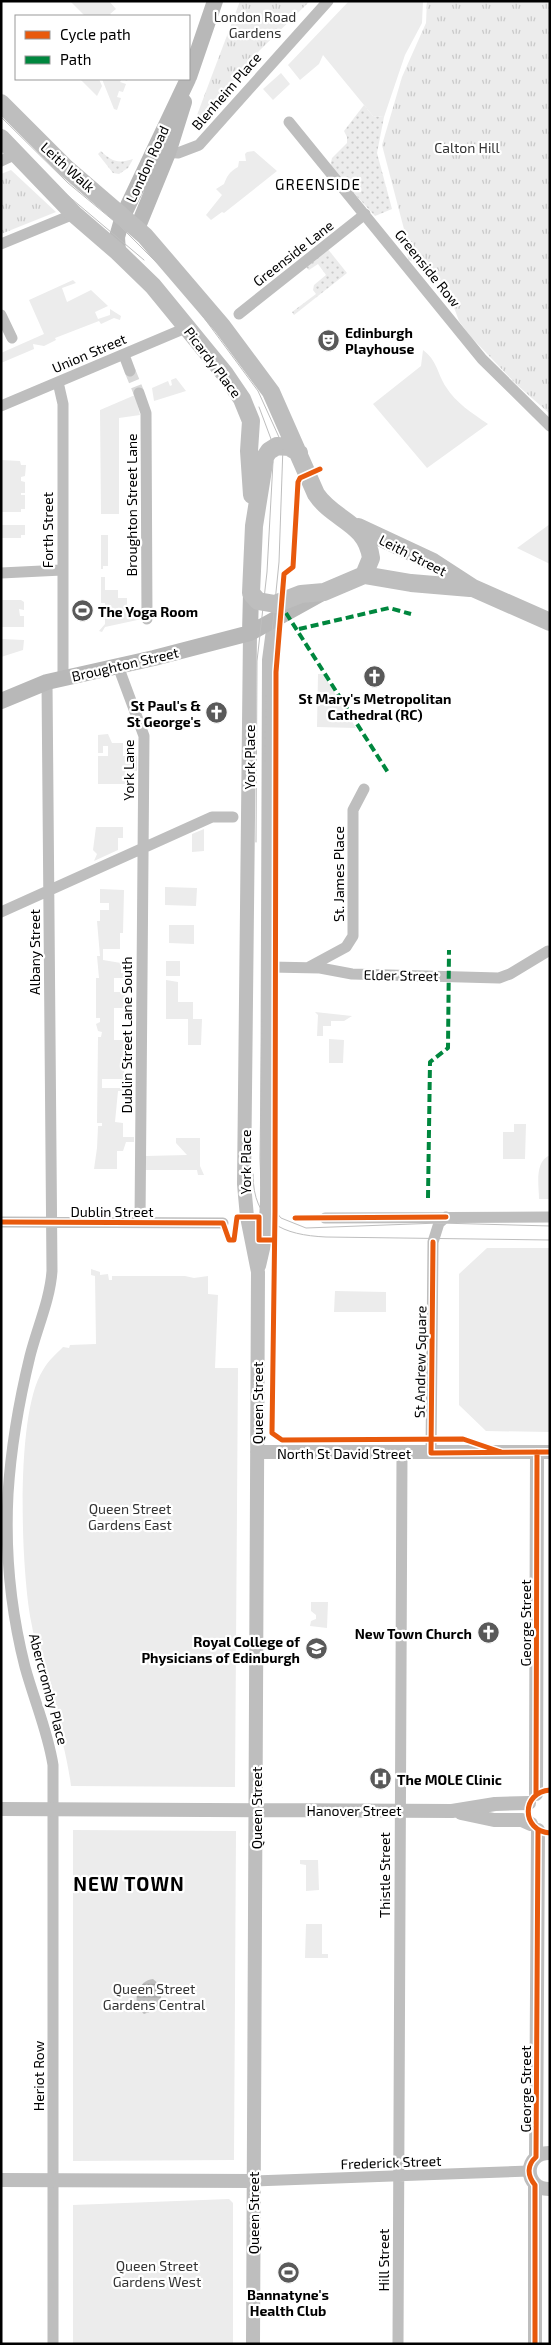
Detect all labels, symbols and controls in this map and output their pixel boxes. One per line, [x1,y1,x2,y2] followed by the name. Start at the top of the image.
[214,8,296,41] park label: London Road Gardens
[15,15,190,80] legend
[60,25,131,43] text: Cycle path
[188,49,264,133] street label: Blenheim Place
[60,50,91,68] text: Path
[122,123,172,205] street label: London Road
[38,138,98,196] street label: Leith Walk
[434,139,501,156] park label: Calton Hill
[275,175,361,193] district label: GREENSIDE
[249,216,337,290] street label: Greenside Lane
[392,226,465,310] street label: Greenside Row
[181,323,245,401] street label: Picardy Place
[345,324,415,357] place label: Edinburgh Playhouse
[317,328,341,352] theatre icon: Edinburgh Playhouse
[49,330,129,376] street label: Union Street
[123,433,140,577] street label: Broughton Street Lane
[39,492,56,568] street label: Forth Street
[376,531,450,579] street label: Leith Street
[70,599,94,623] sports icon: The Yoga Room
[98,603,198,620] place label: The Yoga Room
[70,643,180,685] street label: Broughton Street
[363,664,387,688] church icon: St Mary's Metropolitan Cathedral (RC)
[299,690,451,723] place label: St Mary's Metropolitan Cathedral (RC)
[127,697,201,730] place label: St Paul's & St George's
[205,701,229,725] church icon: St Paul's & St George's
[241,724,258,790] street label: York Place
[120,739,137,801] street label: York Lane
[330,826,347,922] street label: St. James Place
[26,909,43,995] street label: Albany Street
[118,956,135,1114] street label: Dublin Street Lane South
[363,966,439,984] street label: Elder Street
[237,1129,254,1195] street label: York Place
[70,1203,154,1220] street label: Dublin Street
[411,1306,429,1418] street label: St Andrew Square
[249,1362,266,1444] street label: Queen Street
[277,1445,411,1462] street label: North St David Street
[88,1500,172,1533] park label: Queen Street Gardens East
[517,1579,534,1667] street label: George Street
[476,1621,500,1645] church icon: New Town Church
[355,1625,472,1642] place label: New Town Church
[26,1631,72,1747] street label: Abercromby Place
[141,1633,300,1666] place label: Royal College of Physicians of Edinburgh
[304,1637,328,1661] school or university icon: Royal College of Physicians of Edinburgh
[248,1767,265,1849] street label: Queen Street
[369,1767,393,1791] hospital icon: The MOLE Clinic
[397,1771,502,1788] place label: The MOLE Clinic
[306,1802,402,1819] street label: Hanover Street
[376,1832,393,1918] street label: Thistle Street
[73,1872,185,1895] district label: NEW TOWN
[103,1980,206,2013] park label: Queen Street Gardens Central
[30,2040,47,2111] street label: Heriot Row
[517,2045,534,2133] street label: George Street
[340,2152,442,2172] street label: Frederick Street
[245,2172,262,2254] street label: Queen Street
[375,2229,392,2291] street label: Hill Street
[113,2257,201,2290] park label: Queen Street Gardens West
[276,2260,300,2284] sports icon: Bannatyne's Health Club
[247,2286,329,2319] place label: Bannatyne's Health Club

